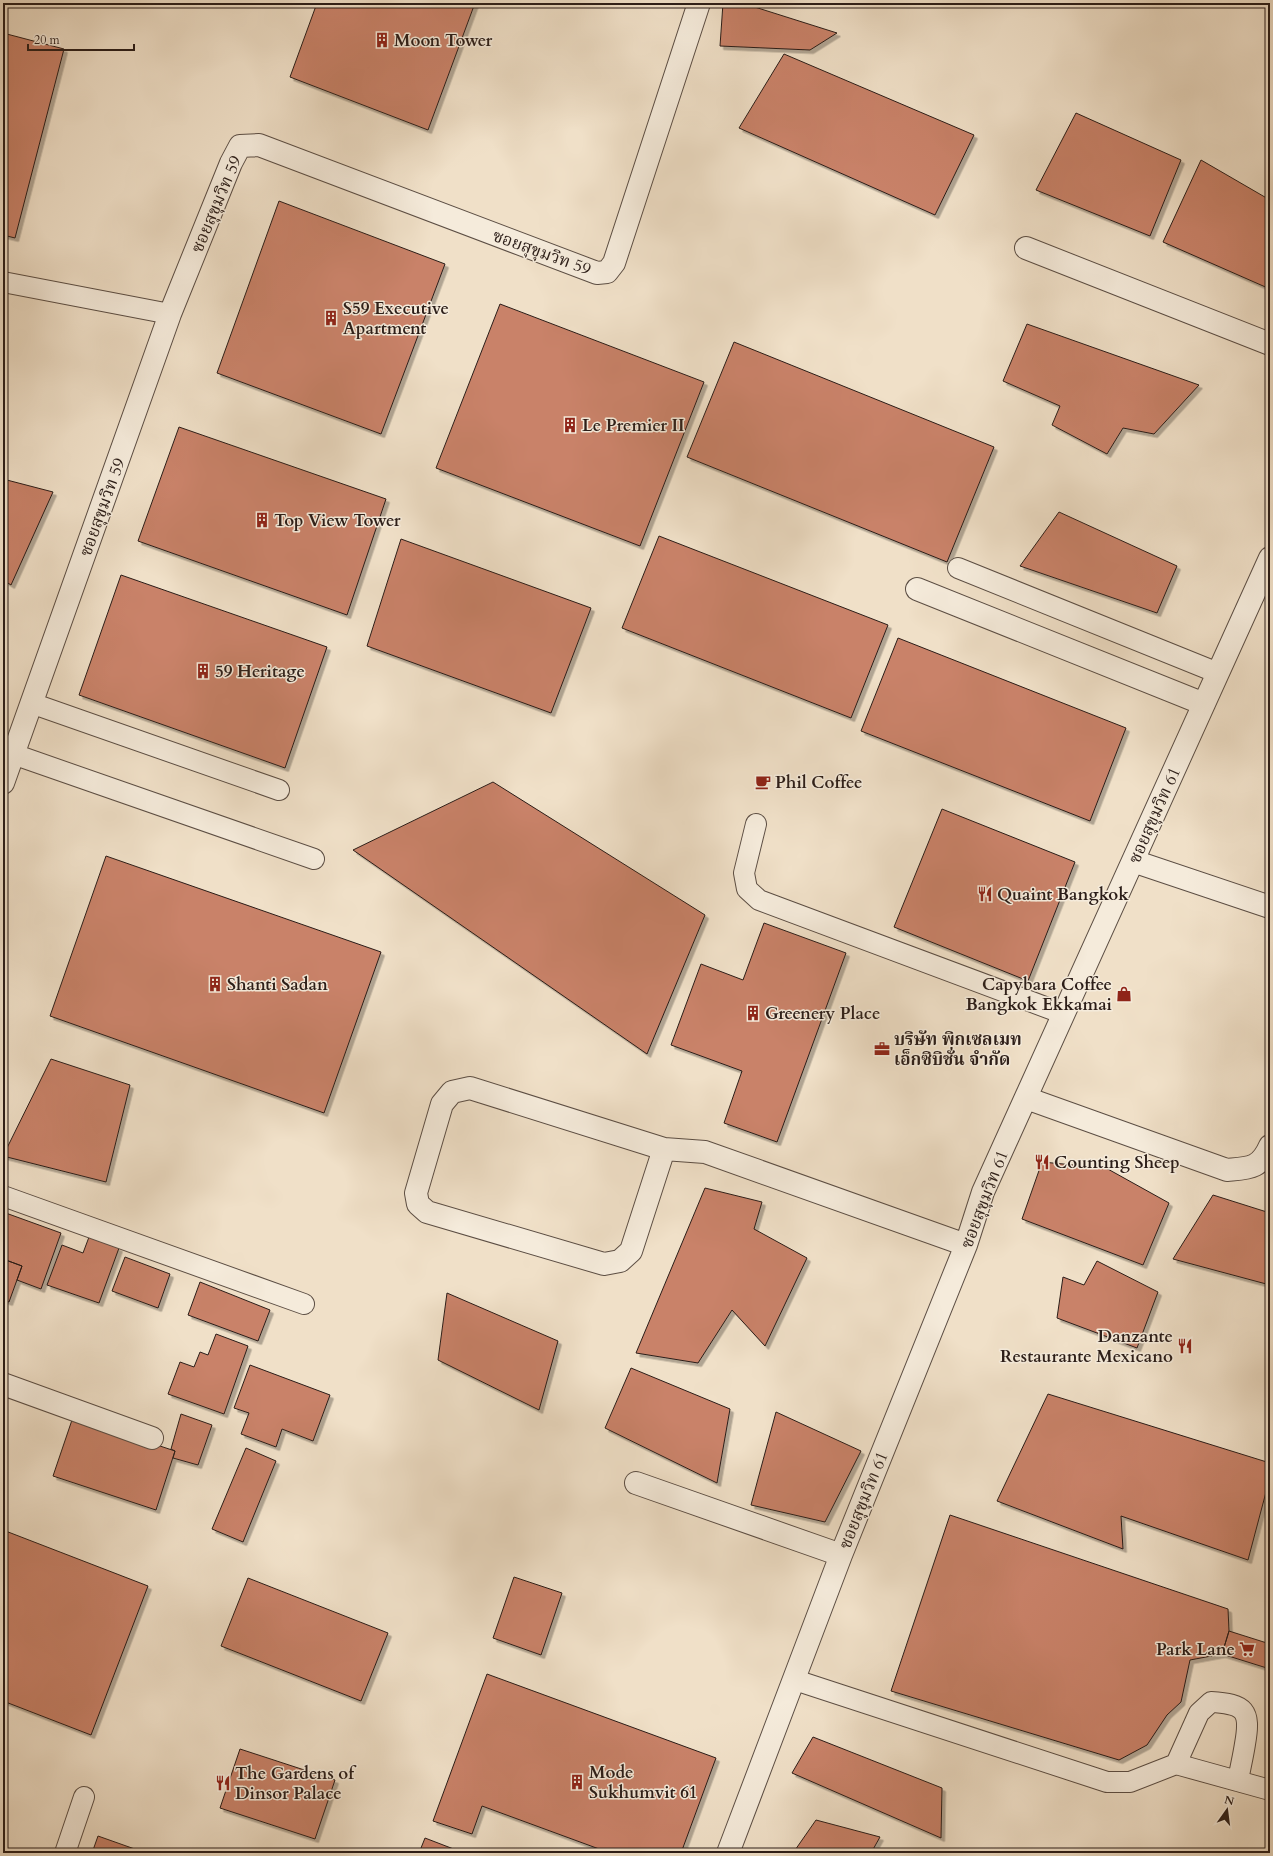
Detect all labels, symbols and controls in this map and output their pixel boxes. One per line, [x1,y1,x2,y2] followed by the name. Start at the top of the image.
[28,26,134,52] scale bar
[394,29,492,52] place label: Moon Tower
[373,31,391,49] building icon: Moon Tower
[34,32,61,48] text: 20 m
[186,152,247,256] street label: ซอยสุขุมวิท 59
[489,224,595,281] street label: ซอยสุขุมวิท 59
[343,297,449,340] place label: S59 Executive Apartment
[322,309,340,327] building icon: S59 Executive Apartment
[582,414,685,437] place label: Le Premier II
[561,416,579,434] building icon: Le Premier II
[74,454,131,560] street label: ซอยสุขุมวิท 59
[274,509,401,532] place label: Top View Tower
[253,511,271,529] building icon: Top View Tower
[215,660,305,683] place label: 59 Heritage
[194,662,212,680] building icon: 59 Heritage
[1123,763,1186,867] street label: ซอยสุขุมวิท 61
[775,771,862,794] place label: Phil Coffee
[754,773,772,791] cafe icon: Phil Coffee
[997,883,1129,906] place label: Quaint Bangkok
[976,885,994,903] restaurant icon: Quaint Bangkok
[227,973,328,996] place label: Shanti Sadan
[965,973,1112,1016] place label: Capybara Coffee Bangkok Ekkamai
[206,975,224,993] building icon: Shanti Sadan
[1115,985,1133,1003] shop icon: Capybara Coffee Bangkok Ekkamai
[765,1002,880,1025] place label: Greenery Place
[744,1004,762,1022] building icon: Greenery Place
[894,1028,1022,1071] place label: บริษัท พิกเซลเมท เอ็กซิบิชั่น จำกัด
[873,1040,891,1058] office icon: บริษัท พิกเซลเมท เอ็กซิบิชั่น จำกัด
[955,1147,1014,1252] street label: ซอยสุขุมวิท 61
[1054,1151,1180,1174] place label: Counting Sheep
[1033,1153,1051,1171] restaurant icon: Counting Sheep
[1000,1325,1173,1368] place label: Danzante Restaurante Mexicano
[1176,1337,1194,1355] restaurant icon: Danzante Restaurante Mexicano
[833,1448,893,1552] street label: ซอยสุขุมวิท 61
[1156,1638,1235,1661] place label: Park Lane
[1238,1640,1256,1658] supermarket icon: Park Lane
[589,1761,698,1804] place label: Mode Sukhumvit 61
[235,1762,357,1805] place label: The Gardens of Dinsor Palace
[568,1773,586,1791] building icon: Mode Sukhumvit 61
[214,1774,232,1792] restaurant icon: The Gardens of Dinsor Palace
[1207,1790,1247,1830] north arrow
[1223,1792,1236,1809] text: N

